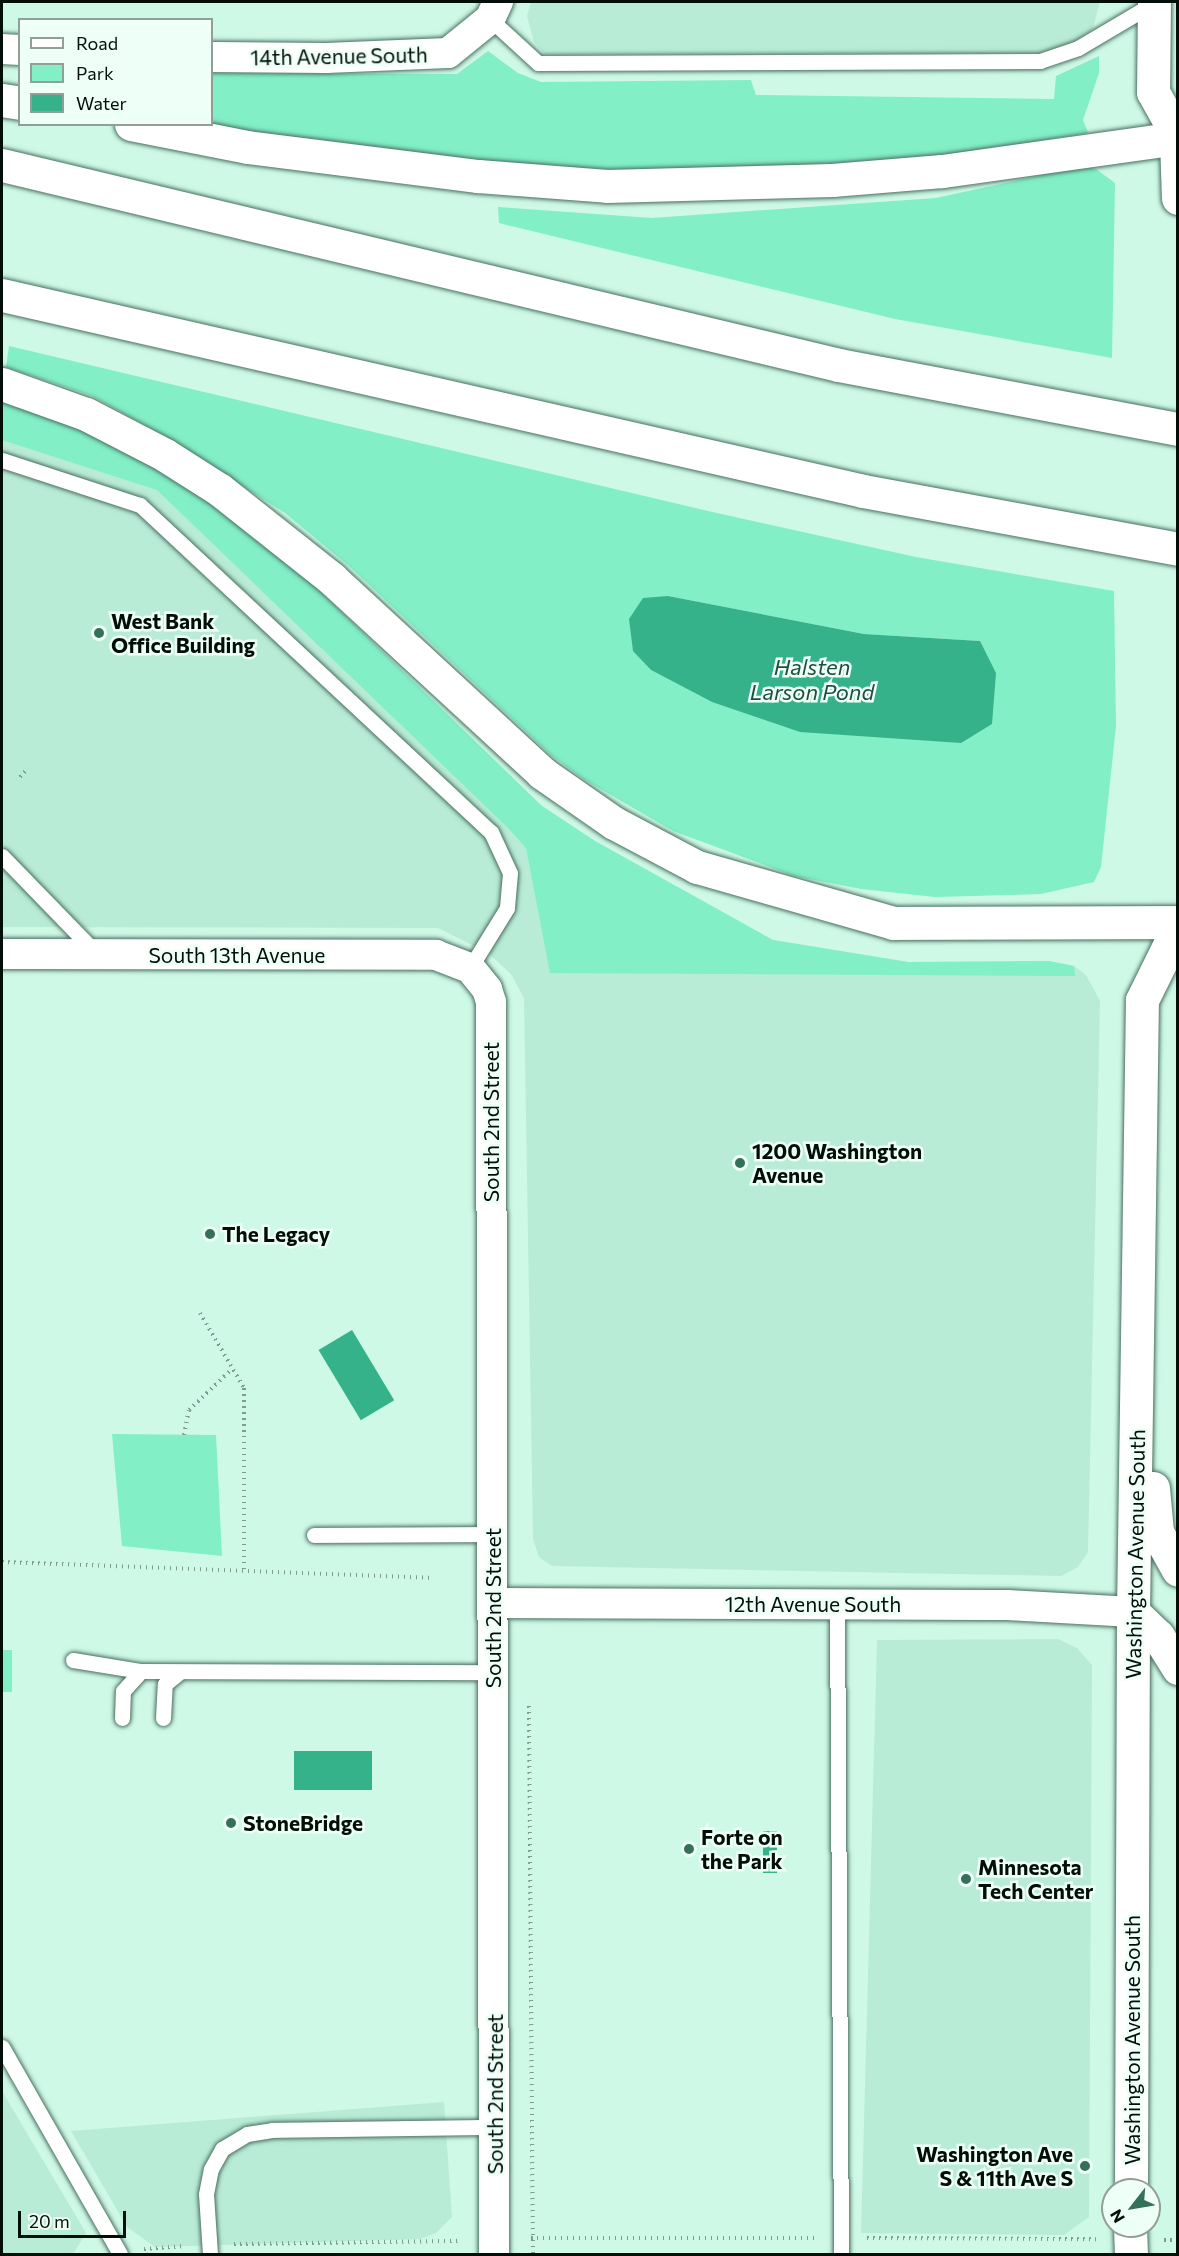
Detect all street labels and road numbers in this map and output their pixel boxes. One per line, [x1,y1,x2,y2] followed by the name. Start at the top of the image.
[250,42,428,70] street label: 14th Avenue South
[149,942,325,968] street label: South 13th Avenue
[478,1042,504,1202] street label: South 2nd Street
[1120,1429,1150,1679] street label: Washington Avenue South
[480,1528,506,1688] street label: South 2nd Street
[725,1591,901,1617] street label: 12th Avenue South
[1119,1915,1145,2165] street label: Washington Avenue South
[482,2014,508,2174] street label: South 2nd Street

